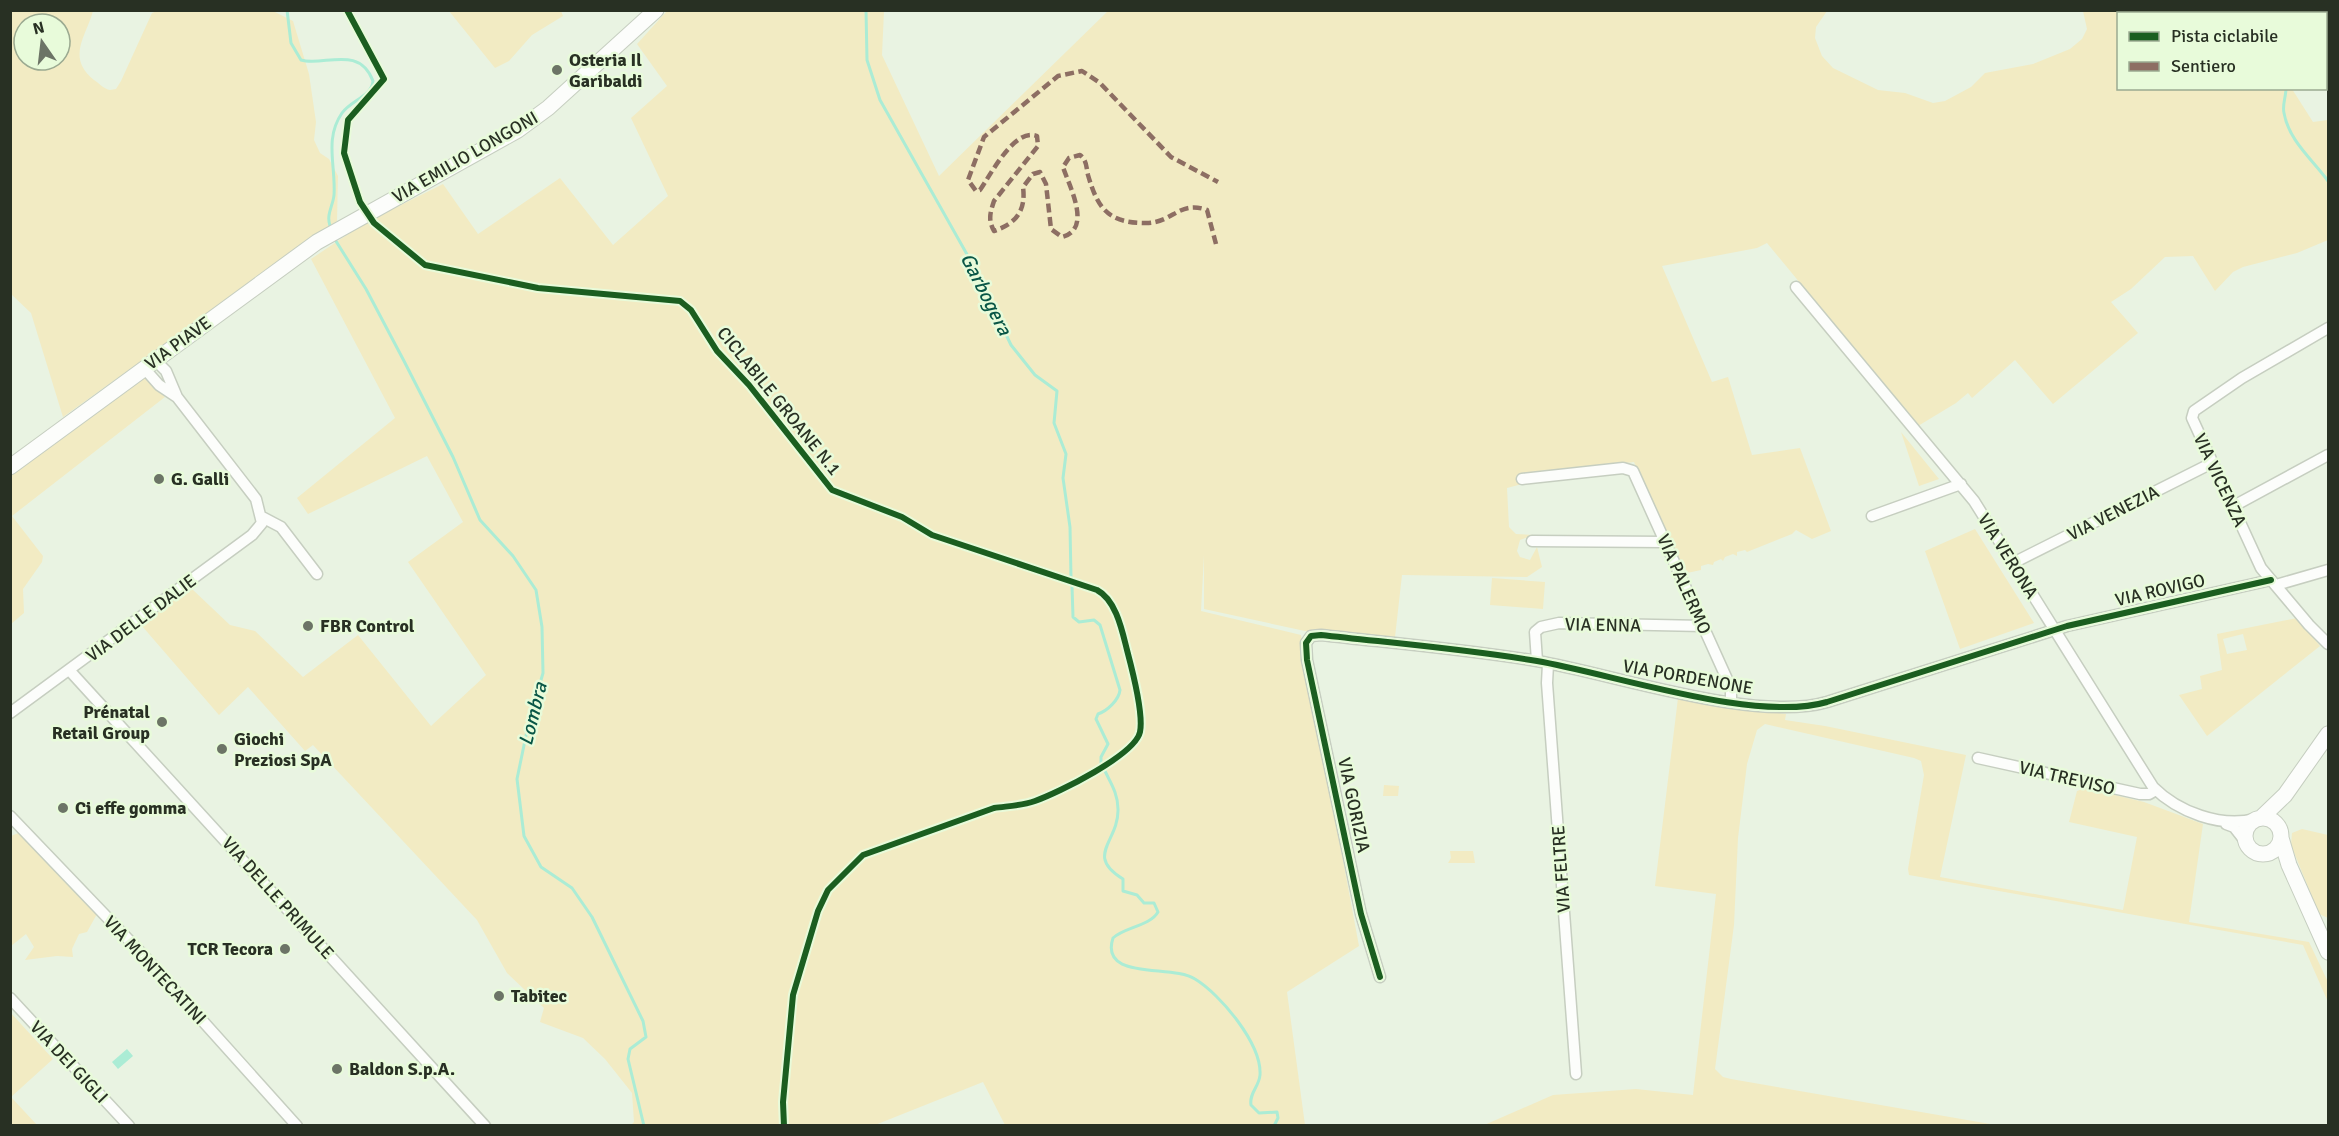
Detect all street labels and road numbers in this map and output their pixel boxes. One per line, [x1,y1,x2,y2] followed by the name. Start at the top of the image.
[388,106,542,208] street label: VIA EMILIO LONGONI
[141,312,215,374] street label: VIA PIAVE
[712,322,846,480] street label: CICLABILE GROANE N.1
[2189,430,2251,530] street label: VIA VICENZA
[2063,481,2163,545] street label: VIA VENEZIA
[1973,509,2043,603] street label: VIA VERONA
[1652,531,1716,637] street label: VIA PALERMO
[82,569,200,667] street label: VIA DELLE DALIE
[2113,569,2207,611] street label: VIA ROVIGO
[1565,613,1641,637] street label: VIA ENNA
[1621,655,1755,699] street label: VIA PORDENONE
[1333,756,1375,854] street label: VIA GORIZIA
[2017,756,2117,800] street label: VIA TREVISO
[1547,825,1575,913] street label: VIA FELTRE
[217,832,339,964] street label: VIA DELLE PRIMULE
[99,911,211,1029] street label: VIA MONTECATINI
[25,1016,113,1108] street label: VIA DEI GIGLI

